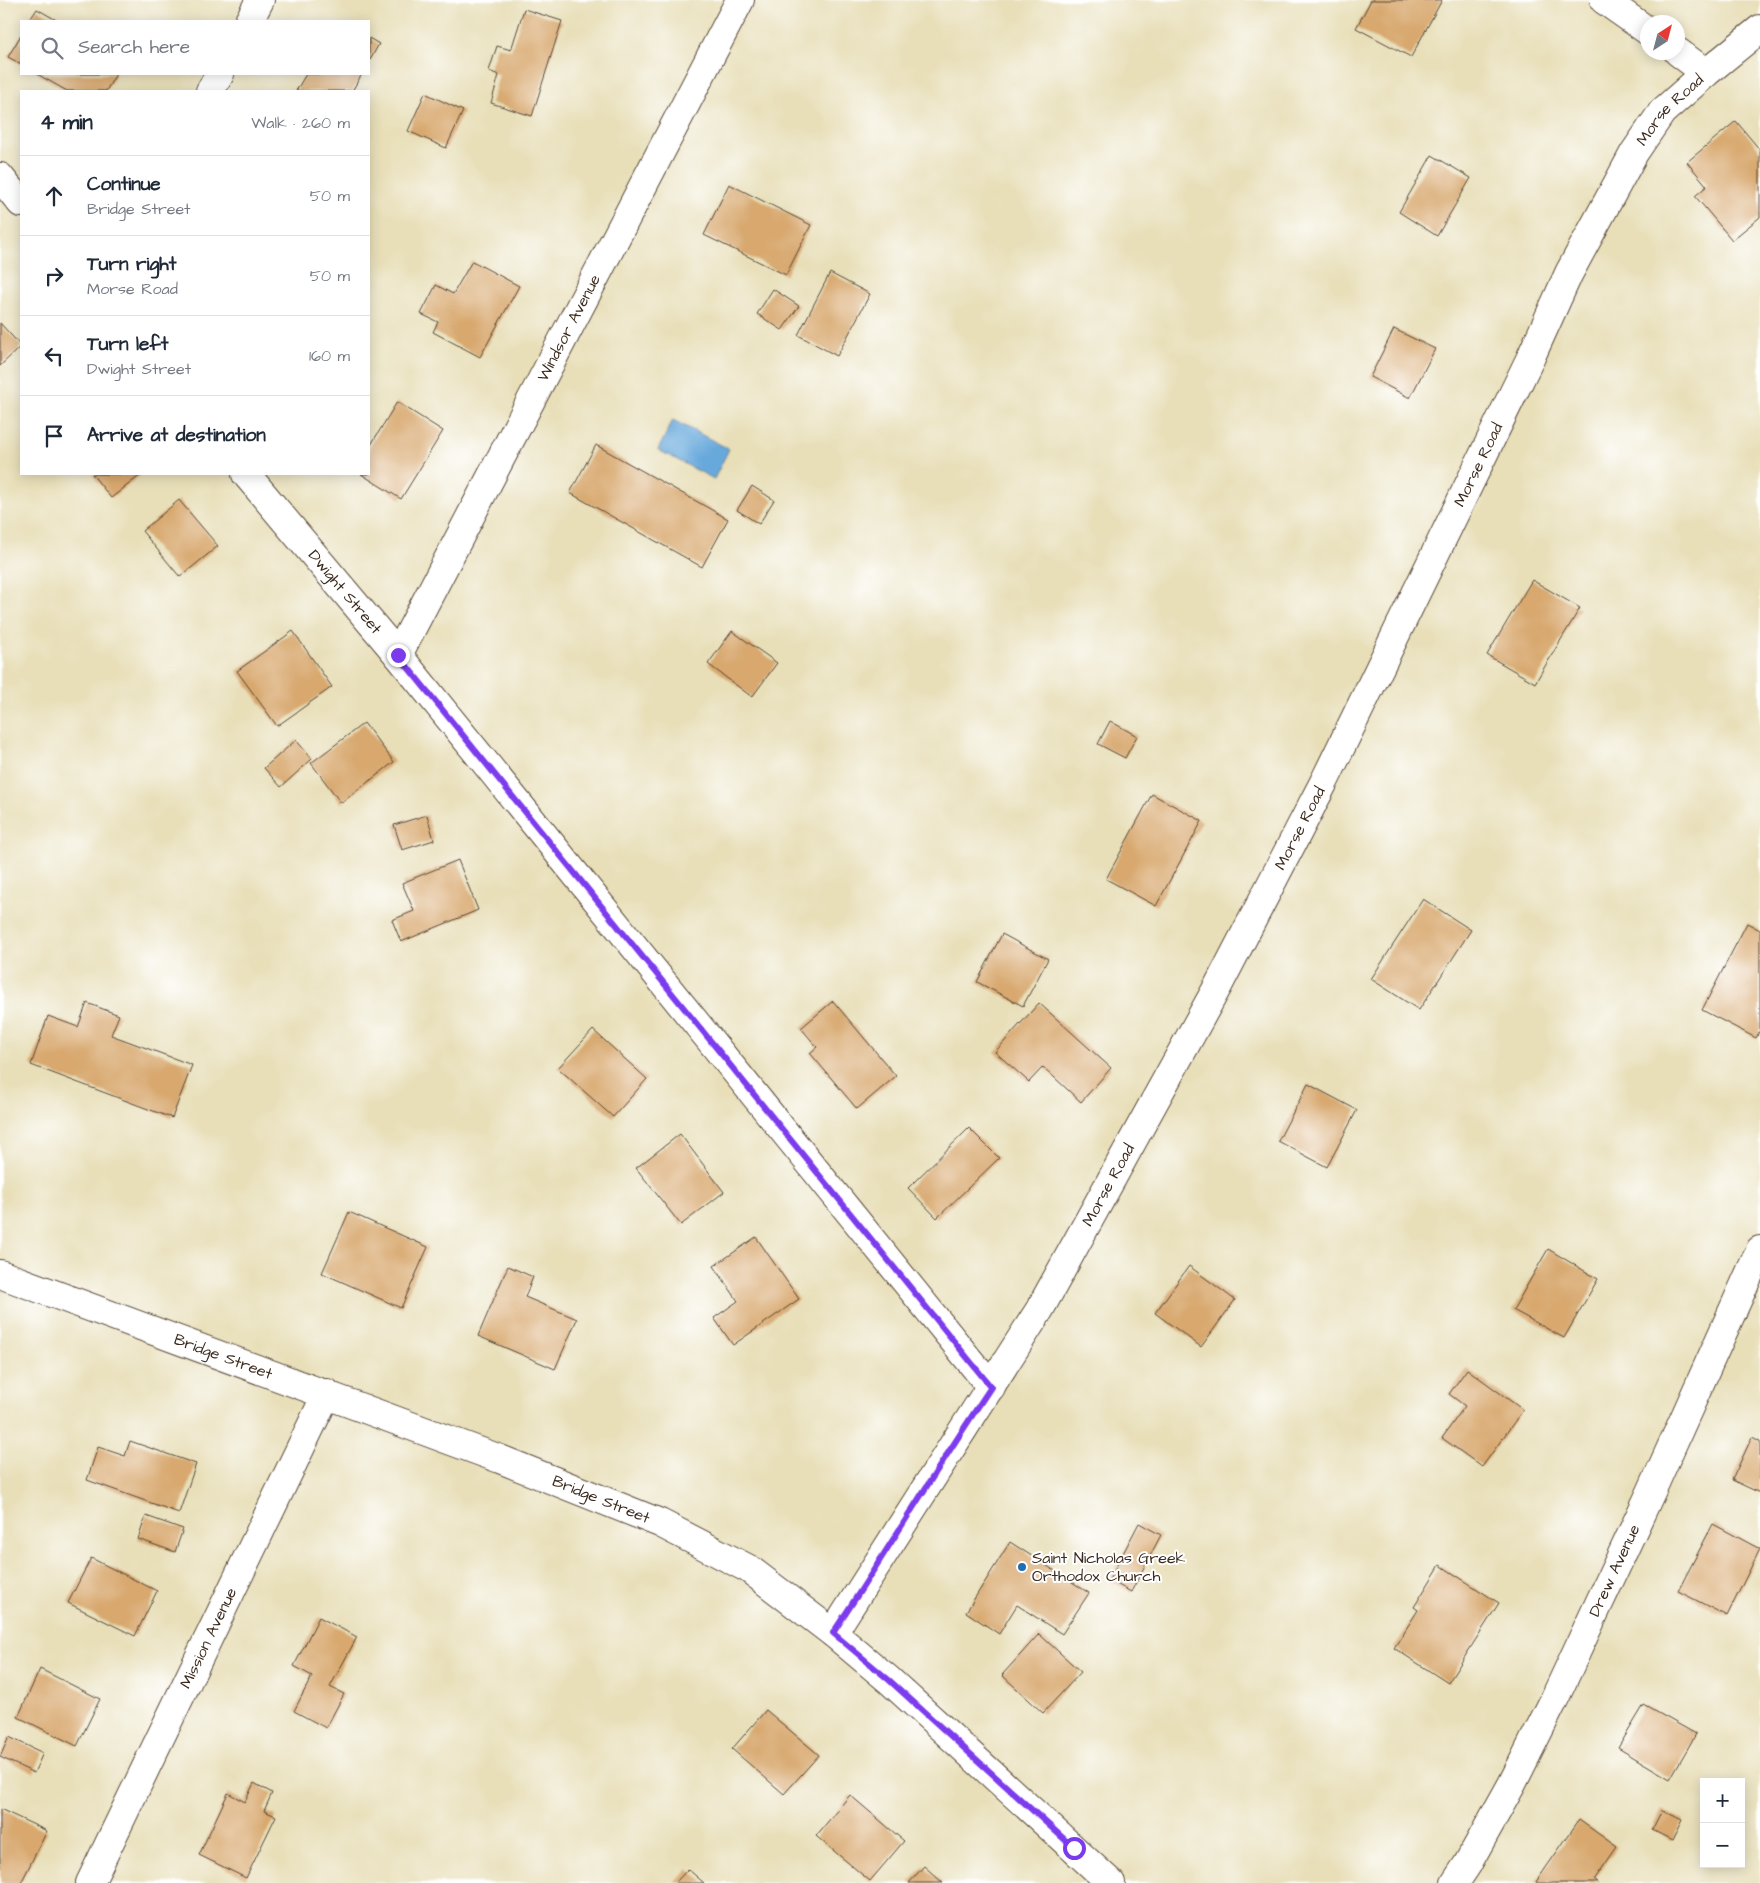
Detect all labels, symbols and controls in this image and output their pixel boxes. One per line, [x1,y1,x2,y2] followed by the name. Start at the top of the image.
[1640,15,1685,60] north arrow
[20,20,370,75] search box
[38,34,66,62] icon: search
[78,34,190,61] text: Search here
[1631,69,1708,150] street label: Morse Road
[40,108,93,137] text: 4 min
[251,112,350,134] text: Walk · 260 m
[87,171,161,198] text: Continue
[40,182,68,210] icon: ahead
[310,185,350,207] text: 50 m
[87,198,191,220] text: Bridge Street
[87,251,176,278] text: Turn right
[40,262,68,290] icon: right
[310,265,350,287] text: 50 m
[532,270,606,385] street label: Windsor Avenue
[87,278,178,300] text: Morse Road
[87,331,168,358] text: Turn left
[40,342,68,370] icon: left
[309,345,350,367] text: 160 m
[87,358,191,380] text: Dwight Street
[1449,419,1508,510] street label: Morse Road
[40,422,68,450] icon: arrive
[87,422,266,449] text: Arrive at destination
[303,545,387,639] street label: Dwight Street
[387,644,410,667] route end
[1269,783,1331,874] street label: Morse Road
[1077,1140,1140,1230] street label: Morse Road
[171,1328,276,1385] street label: Bridge Street
[549,1470,654,1529] street label: Bridge Street
[1583,1521,1645,1620] street label: Drew Avenue
[1032,1547,1186,1587] place label: Saint Nicholas Greek Orthodox Church
[1016,1561,1028,1573] marker: Saint Nicholas Greek Orthodox Church
[175,1584,242,1692] street label: Mission Avenue
[1700,1778,1745,1868] map controls
[1700,1778,1745,1823] button: +
[1700,1823,1745,1868] button: −
[1063,1837,1086,1860] route start

